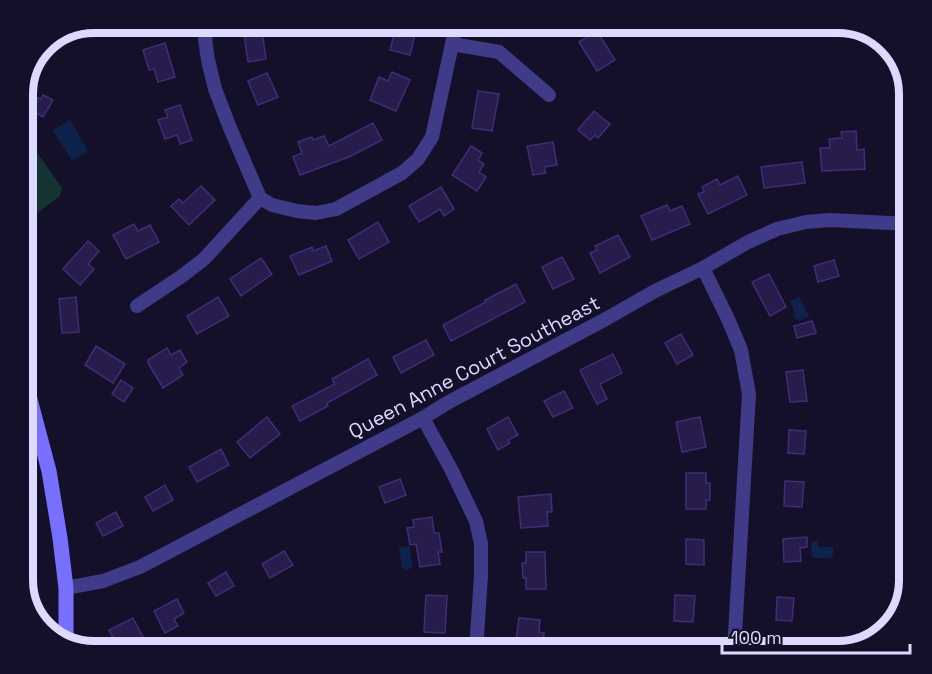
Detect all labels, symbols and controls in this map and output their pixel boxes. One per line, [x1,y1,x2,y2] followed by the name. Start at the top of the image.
[344,290,604,444] street label: Queen Anne Court Southeast
[722,617,910,655] scale bar
[731,626,782,649] text: 100 m

